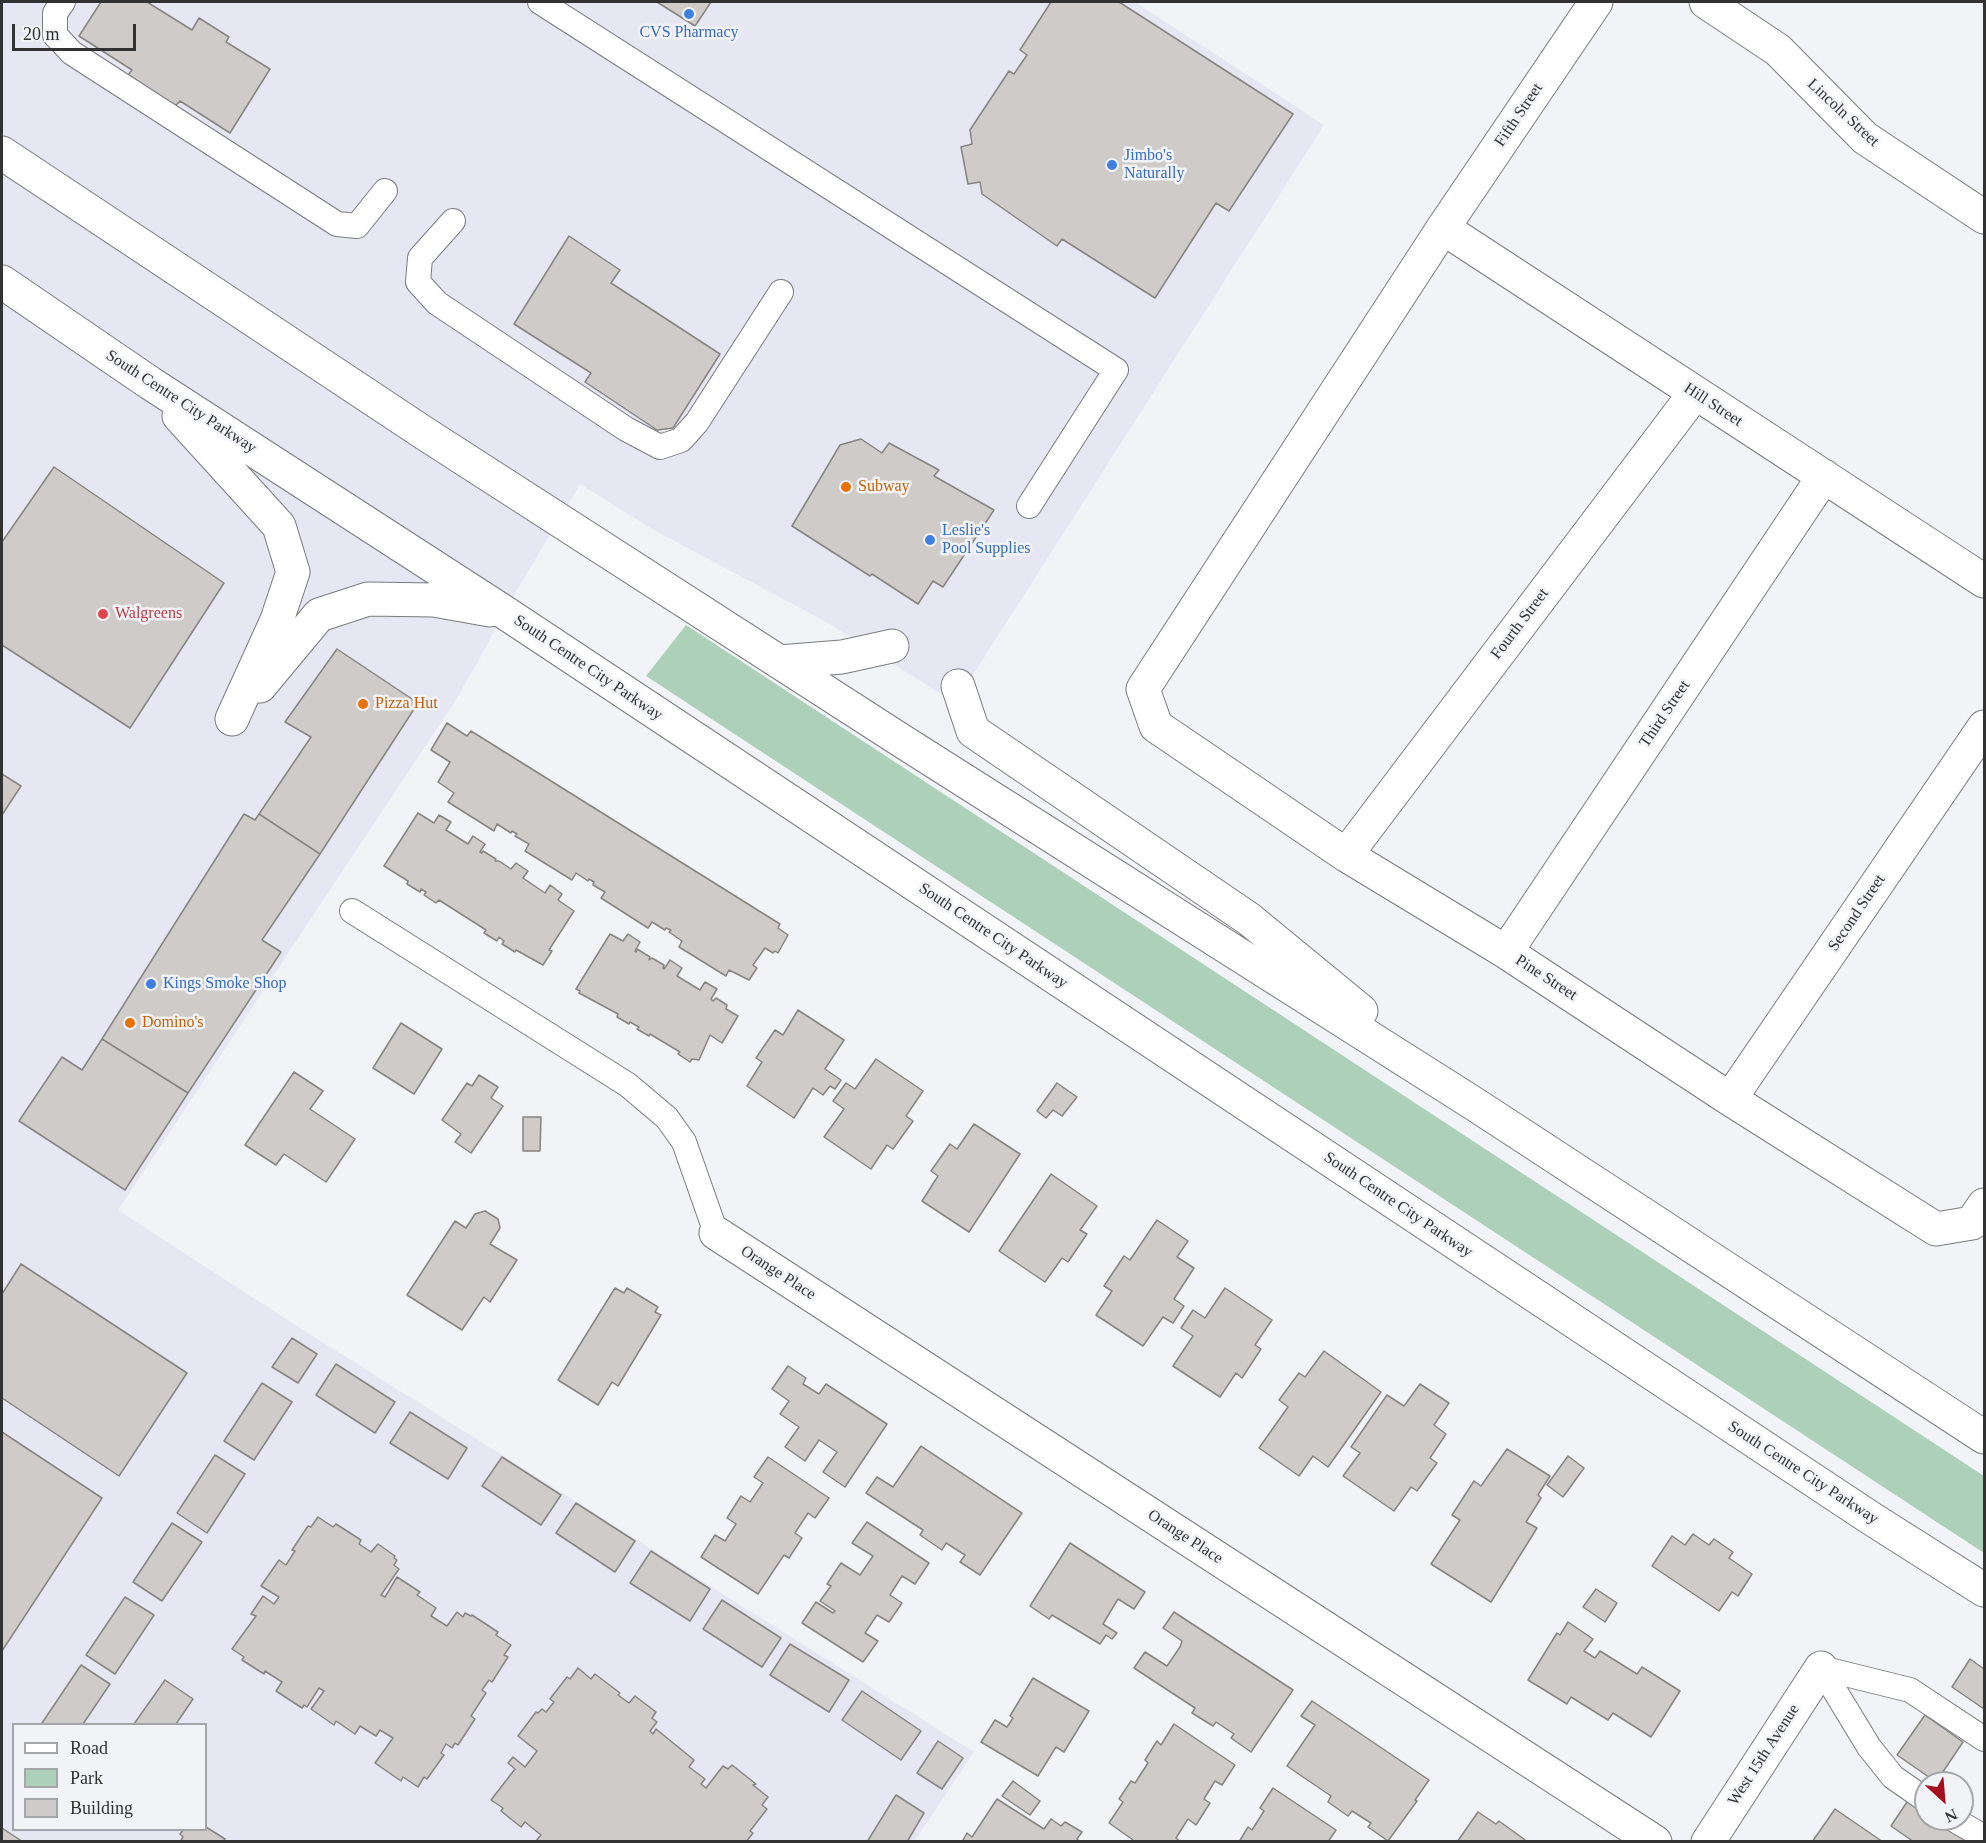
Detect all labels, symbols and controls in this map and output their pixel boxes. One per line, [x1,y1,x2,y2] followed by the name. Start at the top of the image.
[682,7,696,21] marker: CVS Pharmacy
[15,12,140,50] scale bar
[639,23,739,43] place label: CVS Pharmacy
[23,24,60,44] text: 20 m
[1803,75,1883,151] street label: Lincoln Street
[1491,80,1547,150] street label: Fifth Street
[1124,146,1184,184] place label: Jimbo's Naturally
[1105,158,1119,172] marker: Jimbo's Naturally
[102,346,260,458] street label: South Centre City Parkway
[1680,379,1746,431] street label: Hill Street
[858,477,910,497] place label: Subway
[839,480,853,494] marker: Subway
[942,521,1030,559] place label: Leslie's Pool Supplies
[923,533,937,547] marker: Leslie's Pool Supplies
[1487,585,1553,663] street label: Fourth Street
[115,604,182,624] place label: Walgreens
[96,607,110,621] marker: Walgreens
[510,611,666,725] street label: South Centre City Parkway
[1636,677,1694,751] street label: Third Street
[375,694,438,714] place label: Pizza Hut
[356,697,370,711] marker: Pizza Hut
[1824,871,1890,955] street label: Second Street
[915,879,1071,993] street label: South Centre City Parkway
[1512,951,1580,1005] street label: Pine Street
[163,974,287,994] place label: Kings Smoke Shop
[144,977,158,991] marker: Kings Smoke Shop
[142,1013,204,1033] place label: Domino's
[123,1016,137,1030] marker: Domino's
[1320,1148,1476,1262] street label: South Centre City Parkway
[737,1242,819,1304] street label: Orange Place
[1724,1417,1882,1529] street label: South Centre City Parkway
[1144,1506,1226,1568] street label: Orange Place
[1724,1701,1804,1809] street label: West 15th Avenue
[12,1723,207,1831] legend
[70,1738,108,1758] text: Road
[70,1768,103,1788] text: Park
[1914,1771,1974,1831] north arrow
[70,1798,133,1818] text: Building
[1942,1806,1960,1826] text: N

